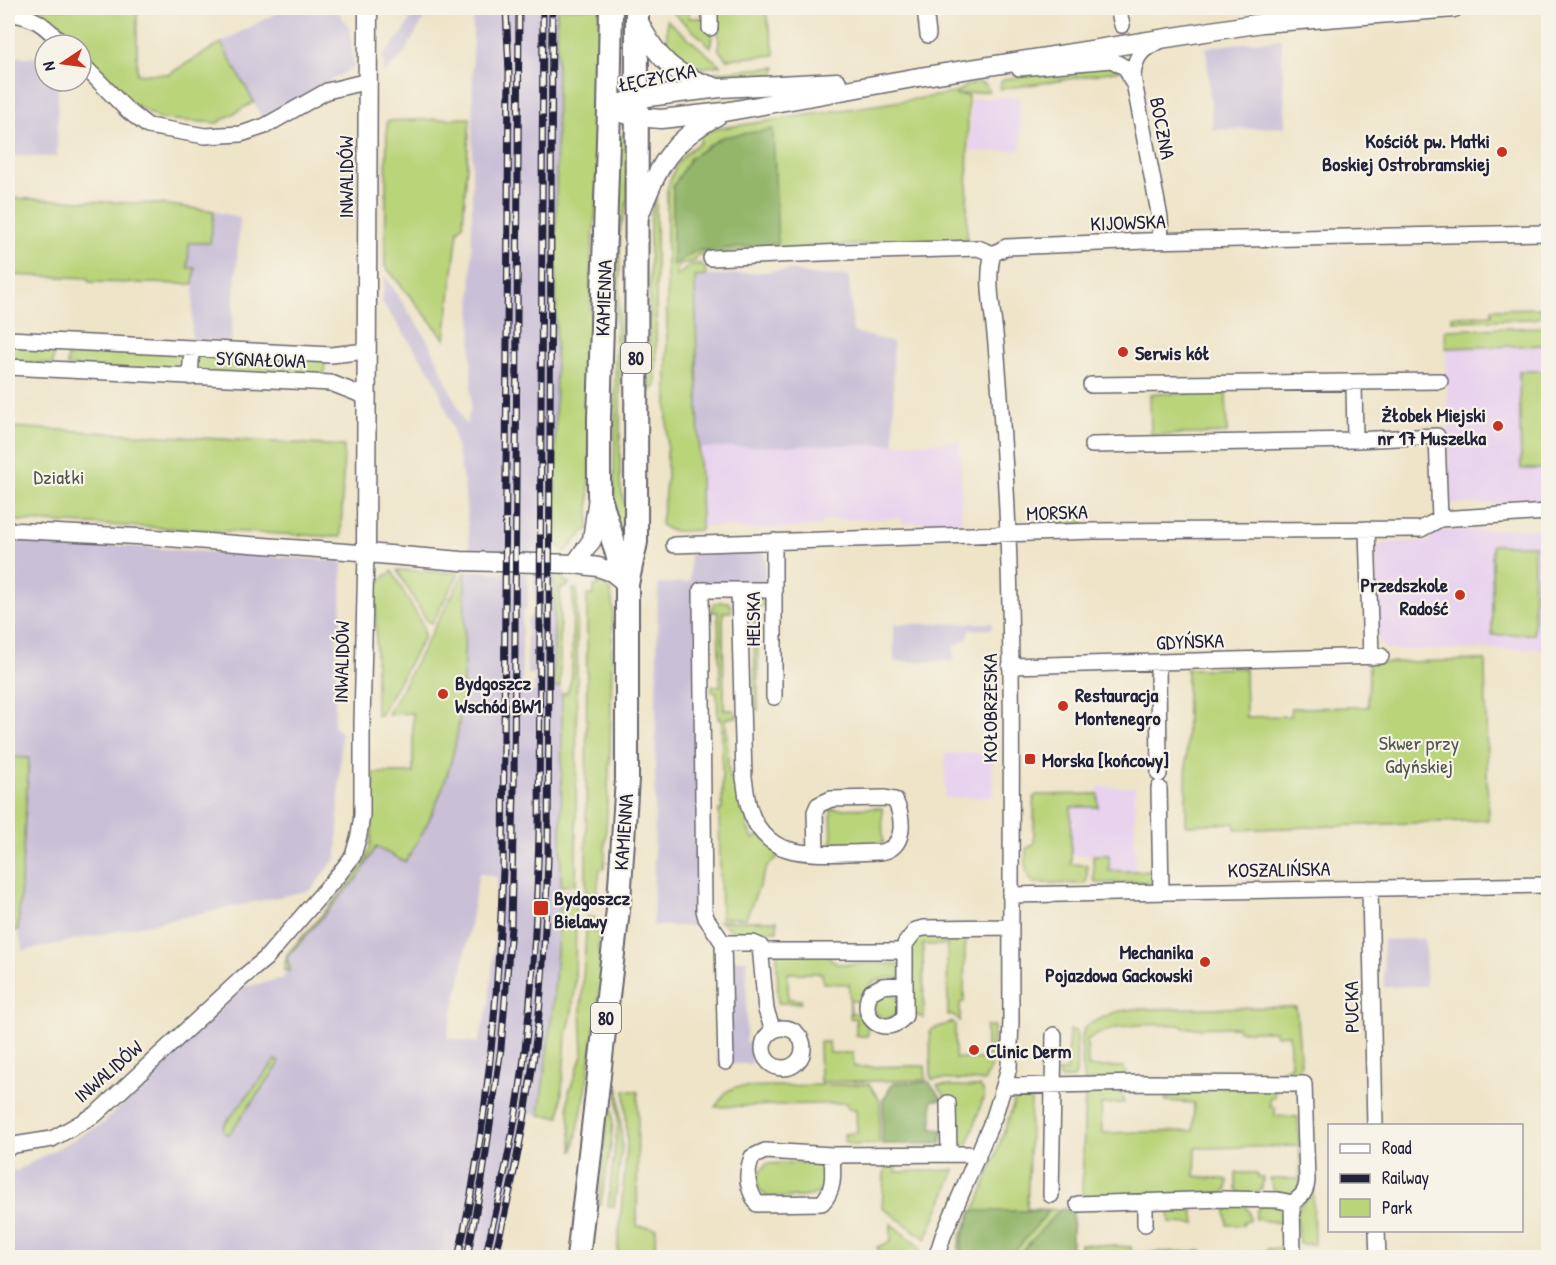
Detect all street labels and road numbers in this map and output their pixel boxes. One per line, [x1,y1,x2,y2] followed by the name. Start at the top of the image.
[616,56,699,98] street label: ŁĘCZYCKA
[1144,95,1182,162] street label: BOCZNA
[332,135,359,218] street label: INWALIDÓW
[1090,207,1166,237] street label: KIJOWSKA
[588,259,618,337] street label: KAMIENNA
[621,343,651,373] road number: 80
[215,344,307,374] street label: SYGNAŁOWA
[1026,497,1088,527] street label: MORSKA
[739,591,766,647] street label: HELSKA
[327,620,355,703] street label: INWALIDÓW
[1156,626,1225,656] street label: GDYŃSKA
[976,653,1003,763] street label: KOŁOBRZESKA
[607,793,639,871] street label: KAMIENNA
[1227,855,1331,883] street label: KOSZALIŃSKA
[1337,981,1365,1033] street label: PUCKA
[591,1003,621,1033] road number: 80
[68,1033,149,1108] street label: INWALIDÓW

